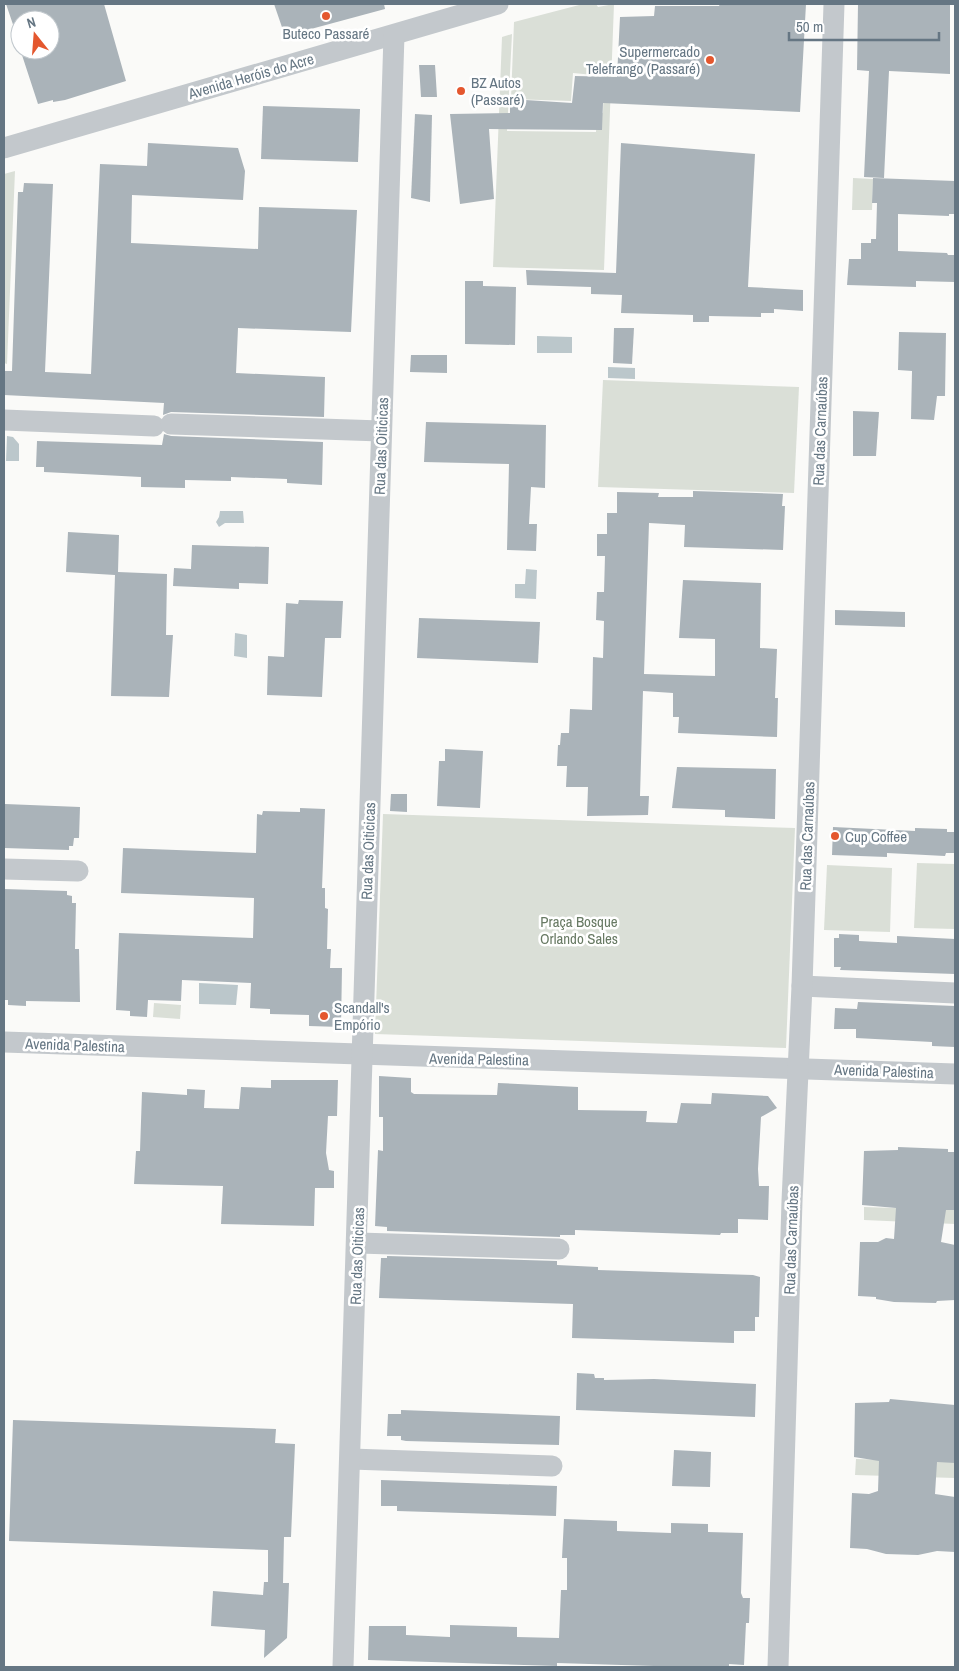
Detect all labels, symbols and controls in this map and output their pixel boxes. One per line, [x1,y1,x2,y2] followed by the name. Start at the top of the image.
[10,10,60,60] north arrow
[320,10,332,22] marker: Buteco Passaré
[789,10,939,42] scale bar
[25,13,38,32] text: N
[796,16,823,37] text: 50 m
[283,23,370,44] place label: Buteco Passaré
[586,41,700,79] place label: Supermercado Telefrango (Passaré)
[185,48,316,104] street label: Avenida Heróis do Acre
[704,54,716,66] marker: Supermercado Telefrango (Passaré)
[471,72,524,110] place label: BZ Autos (Passaré)
[455,85,467,97] marker: BZ Autos (Passaré)
[808,376,832,486] street label: Rua das Carnaúbas
[369,397,393,495] street label: Rua das Oiticicas
[795,781,819,891] street label: Rua das Carnaúbas
[356,802,380,900] street label: Rua das Oiticicas
[845,826,907,847] place label: Cup Coffee
[829,830,841,842] marker: Cup Coffee
[540,911,618,949] park label: Praça Bosque Orlando Sales
[334,997,390,1035] place label: Scandall's Empório
[318,1010,330,1022] marker: Scandall's Empório
[24,1033,125,1057] street label: Avenida Palestina
[428,1048,529,1070] street label: Avenida Palestina
[833,1059,934,1083] street label: Avenida Palestina
[779,1185,803,1295] street label: Rua das Carnaúbas
[345,1207,369,1305] street label: Rua das Oiticicas

